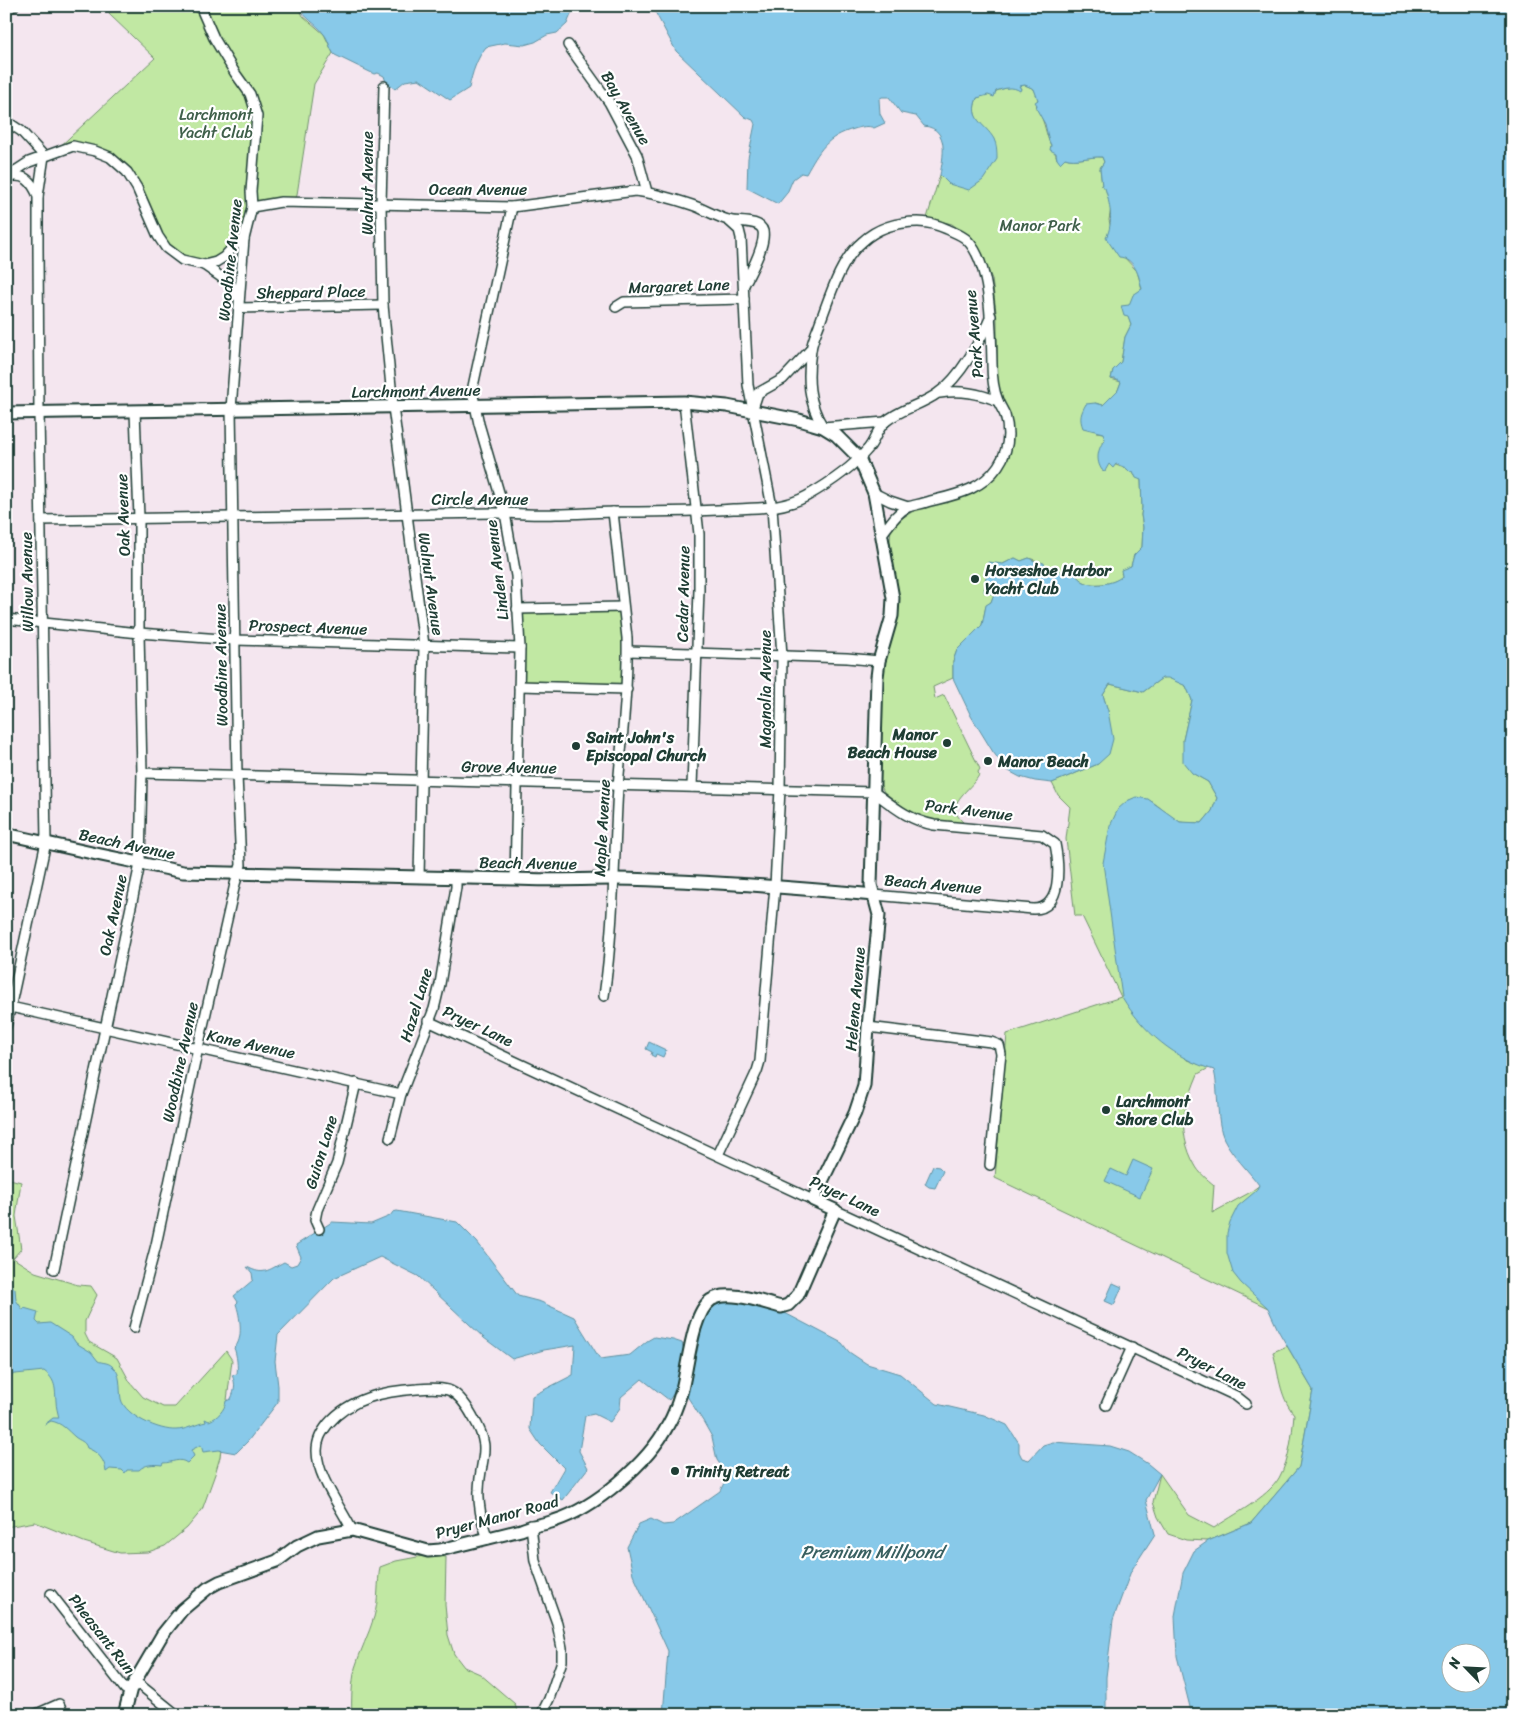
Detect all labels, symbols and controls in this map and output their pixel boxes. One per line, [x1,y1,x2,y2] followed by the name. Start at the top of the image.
[593,65,659,151] street label: Bay Avenue
[179,100,253,147] park label: Larchmont Yacht Club
[353,131,382,235] street label: Walnut Avenue
[429,175,527,204] street label: Ocean Avenue
[209,197,251,323] street label: Woodbine Avenue
[999,211,1081,240] park label: Manor Park
[628,270,730,302] street label: Margaret Lane
[256,277,366,307] street label: Sheppard Place
[956,289,992,379] street label: Park Avenue
[351,375,481,407] street label: Larchmont Avenue
[107,473,139,557] street label: Oak Avenue
[432,485,528,514] street label: Circle Avenue
[476,518,518,622] street label: Linden Avenue
[409,531,453,637] street label: Walnut Avenue
[12,532,42,632] street label: Willow Avenue
[668,546,698,642] street label: Cedar Avenue
[984,556,1112,603] place label: Horseshoe Harbor Yacht Club
[969,573,981,585] marker: Horseshoe Harbor Yacht Club
[205,603,237,727] street label: Woodbine Avenue
[248,610,368,644] street label: Prospect Avenue
[751,630,780,748] street label: Magnolia Avenue
[848,720,938,767] place label: Manor Beach House
[585,723,707,770] place label: Saint John's Episcopal Church
[941,737,953,749] marker: Manor Beach House
[570,740,582,752] marker: Saint John's Episcopal Church
[997,747,1090,776] place label: Manor Beach
[461,752,557,782] street label: Grove Avenue
[982,755,994,767] marker: Manor Beach
[585,779,619,877] street label: Maple Avenue
[923,790,1015,830] street label: Park Avenue
[76,820,178,868] street label: Beach Avenue
[479,848,577,878] street label: Beach Avenue
[883,865,983,903] street label: Beach Avenue
[90,872,136,958] street label: Oak Avenue
[836,946,874,1052] street label: Helena Avenue
[391,964,441,1046] street label: Hazel Lane
[438,997,519,1055] street label: Pryer Lane
[153,999,207,1125] street label: Woodbine Avenue
[204,1020,298,1068] street label: Kane Avenue
[1115,1087,1194,1134] place label: Larchmont Shore Club
[1100,1104,1112,1116] marker: Larchmont Shore Club
[296,1111,346,1193] street label: Guion Lane
[805,1167,886,1225] street label: Pryer Lane
[1172,1338,1252,1398] street label: Pryer Lane
[685,1457,790,1486] place label: Trinity Retreat
[669,1465,681,1477] marker: Trinity Retreat
[432,1486,563,1547] street label: Pryer Manor Road
[801,1536,948,1568] water label: Premium Millpond
[61,1587,143,1681] street label: Pheasant Run
[1442,1644,1492,1694] north arrow
[1441,1653,1468,1673] text: N

